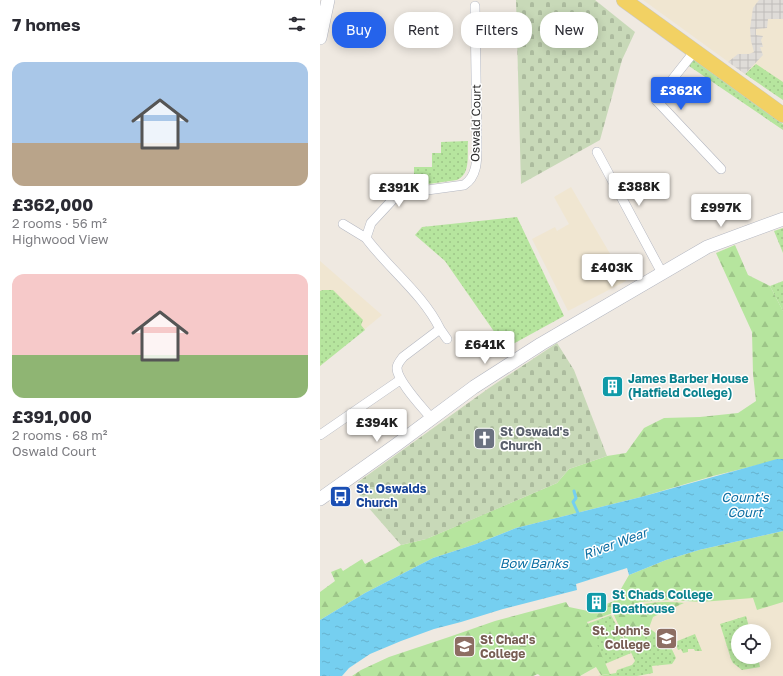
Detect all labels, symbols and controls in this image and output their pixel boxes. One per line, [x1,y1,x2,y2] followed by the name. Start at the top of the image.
[332,12,386,48] chip: Buy
[394,12,453,48] chip: Rent
[461,12,532,48] chip: Filters
[540,12,598,48] chip: New
[286,13,308,35] icon: filters
[12,14,80,35] text: 7 homes
[653,77,709,111] pin: £362K
[660,82,702,98] text: £362K
[467,84,484,162] street label: Oswald Court
[124,88,196,160] icon: home
[611,173,667,207] pin: £388K
[371,174,427,208] pin: £391K
[618,178,660,194] text: £388K
[379,179,419,195] text: £391K
[12,194,93,215] text: £362,000
[693,194,749,228] pin: £997K
[700,199,742,215] text: £997K
[12,215,107,231] text: 2 rooms · 56 m²
[12,231,109,247] text: Highwood View
[584,254,640,288] pin: £403K
[591,259,633,275] text: £403K
[124,300,196,372] icon: home
[457,331,513,365] pin: £641K
[464,336,506,352] text: £641K
[628,371,749,400] place label: James Barber House (Hatfield College)
[600,373,626,399] building icon: James Barber House (Hatfield College)
[12,406,92,427] text: £391,000
[349,409,405,443] pin: £394K
[356,414,398,430] text: £394K
[500,424,569,453] place label: St Oswald's Church
[471,426,497,452] church icon: St Oswald's Church
[12,427,107,443] text: 2 rooms · 68 m²
[12,443,96,459] text: Oswald Court
[356,481,427,510] place label: St. Oswalds Church
[328,483,354,509] bus stop icon: St. Oswalds Church
[721,489,770,520] water label: Count's Court
[581,523,651,562] water label: River Wear
[500,555,569,571] water label: Bow Banks
[612,587,713,616] place label: St Chads College Boathouse
[583,589,609,615] building icon: St Chads College Boathouse
[592,623,650,652] place label: St. John's College
[731,624,771,664] map controls
[731,624,771,664] button: locate
[653,625,679,651] school or university icon: St. John's College
[480,632,536,661] place label: St Chad's College
[451,634,477,660] school or university icon: St Chad's College

